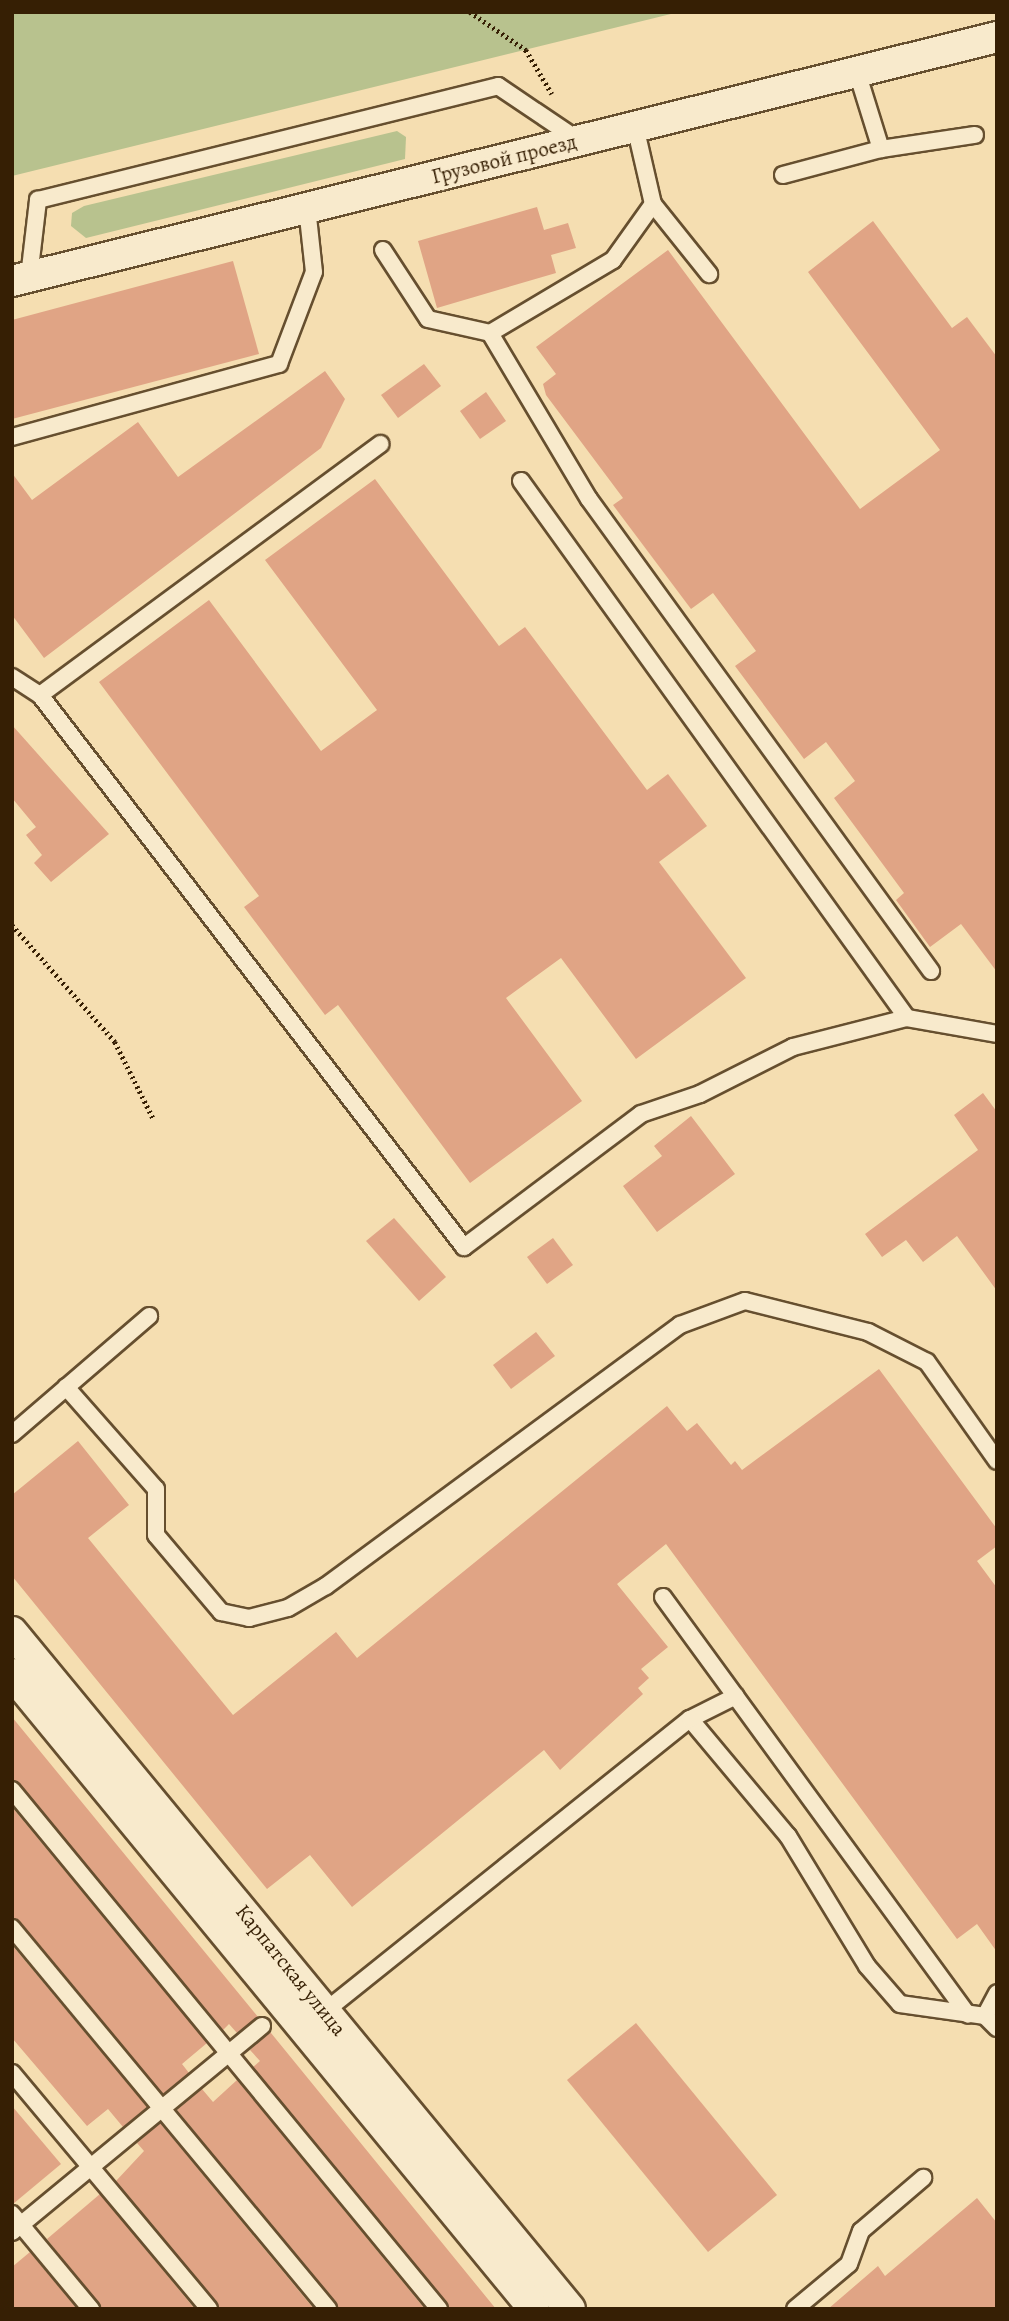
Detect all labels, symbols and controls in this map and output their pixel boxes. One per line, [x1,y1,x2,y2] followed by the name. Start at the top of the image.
[429,129,579,189] street label: Грузовой проезд
[230,1899,352,2041] street label: Карпатская улица

